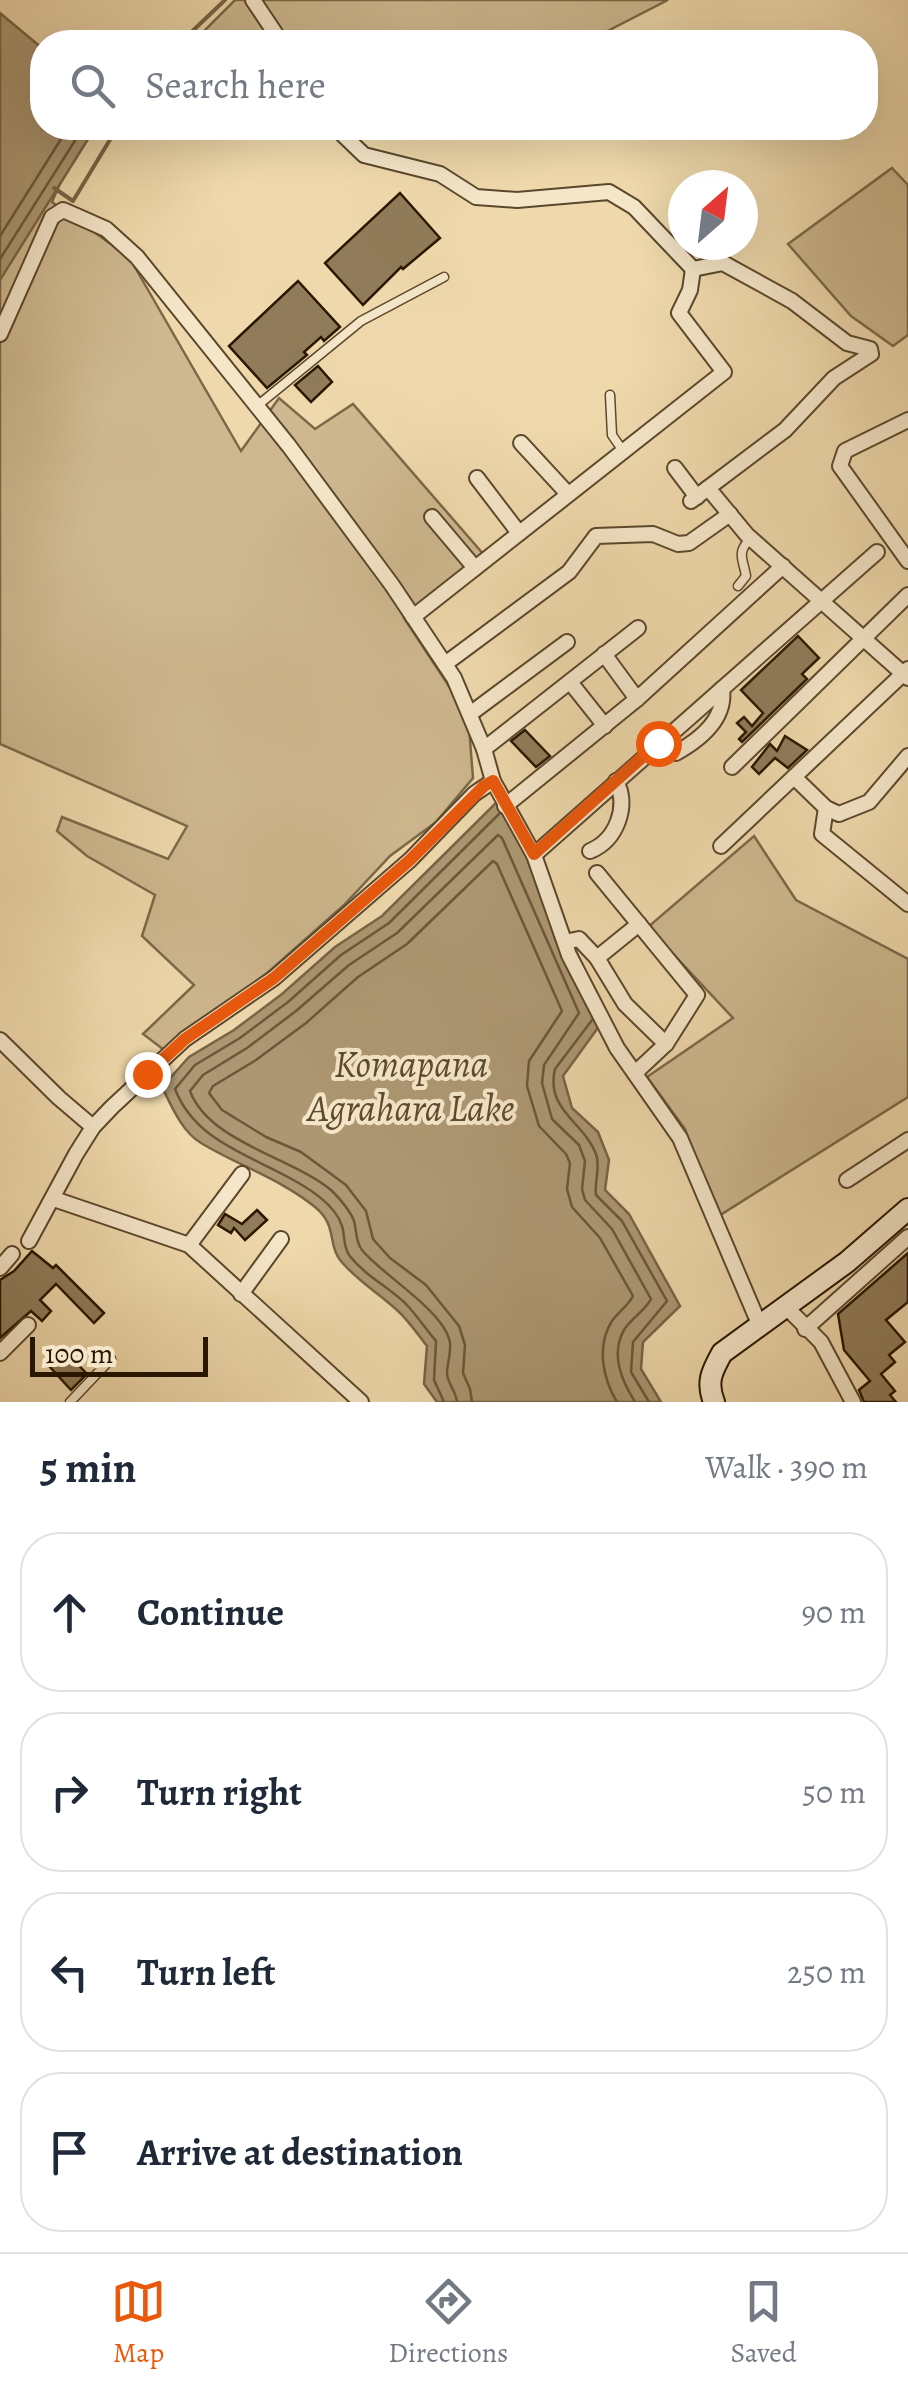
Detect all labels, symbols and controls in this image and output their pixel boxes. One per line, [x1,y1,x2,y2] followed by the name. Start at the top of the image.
[30,30,878,140] search box
[65,58,120,113] icon: search
[145,59,326,111] text: Search here
[668,170,758,260] north arrow
[636,721,682,767] route start
[306,1038,514,1134] water label: Komapana Agrahara Lake
[125,1052,171,1098] route end
[30,1332,208,1376] scale bar
[45,1335,113,1373] text: 100 m
[40,1439,136,1496] text: 5 min
[705,1445,868,1489] text: Walk · 390 m
[42,1585,97,1640] icon: ahead
[137,1586,284,1638] text: Continue
[801,1590,866,1634] text: 90 m
[42,1765,97,1820] icon: right
[137,1766,302,1818] text: Turn right
[802,1770,866,1814] text: 50 m
[42,1945,97,2000] icon: left
[137,1946,276,1998] text: Turn left
[787,1950,866,1994] text: 250 m
[42,2125,97,2180] icon: arrive
[137,2126,463,2178] text: Arrive at destination
[111,2274,166,2372] tab: Map
[388,2274,508,2372] tab: Directions
[731,2274,797,2372] tab: Saved

